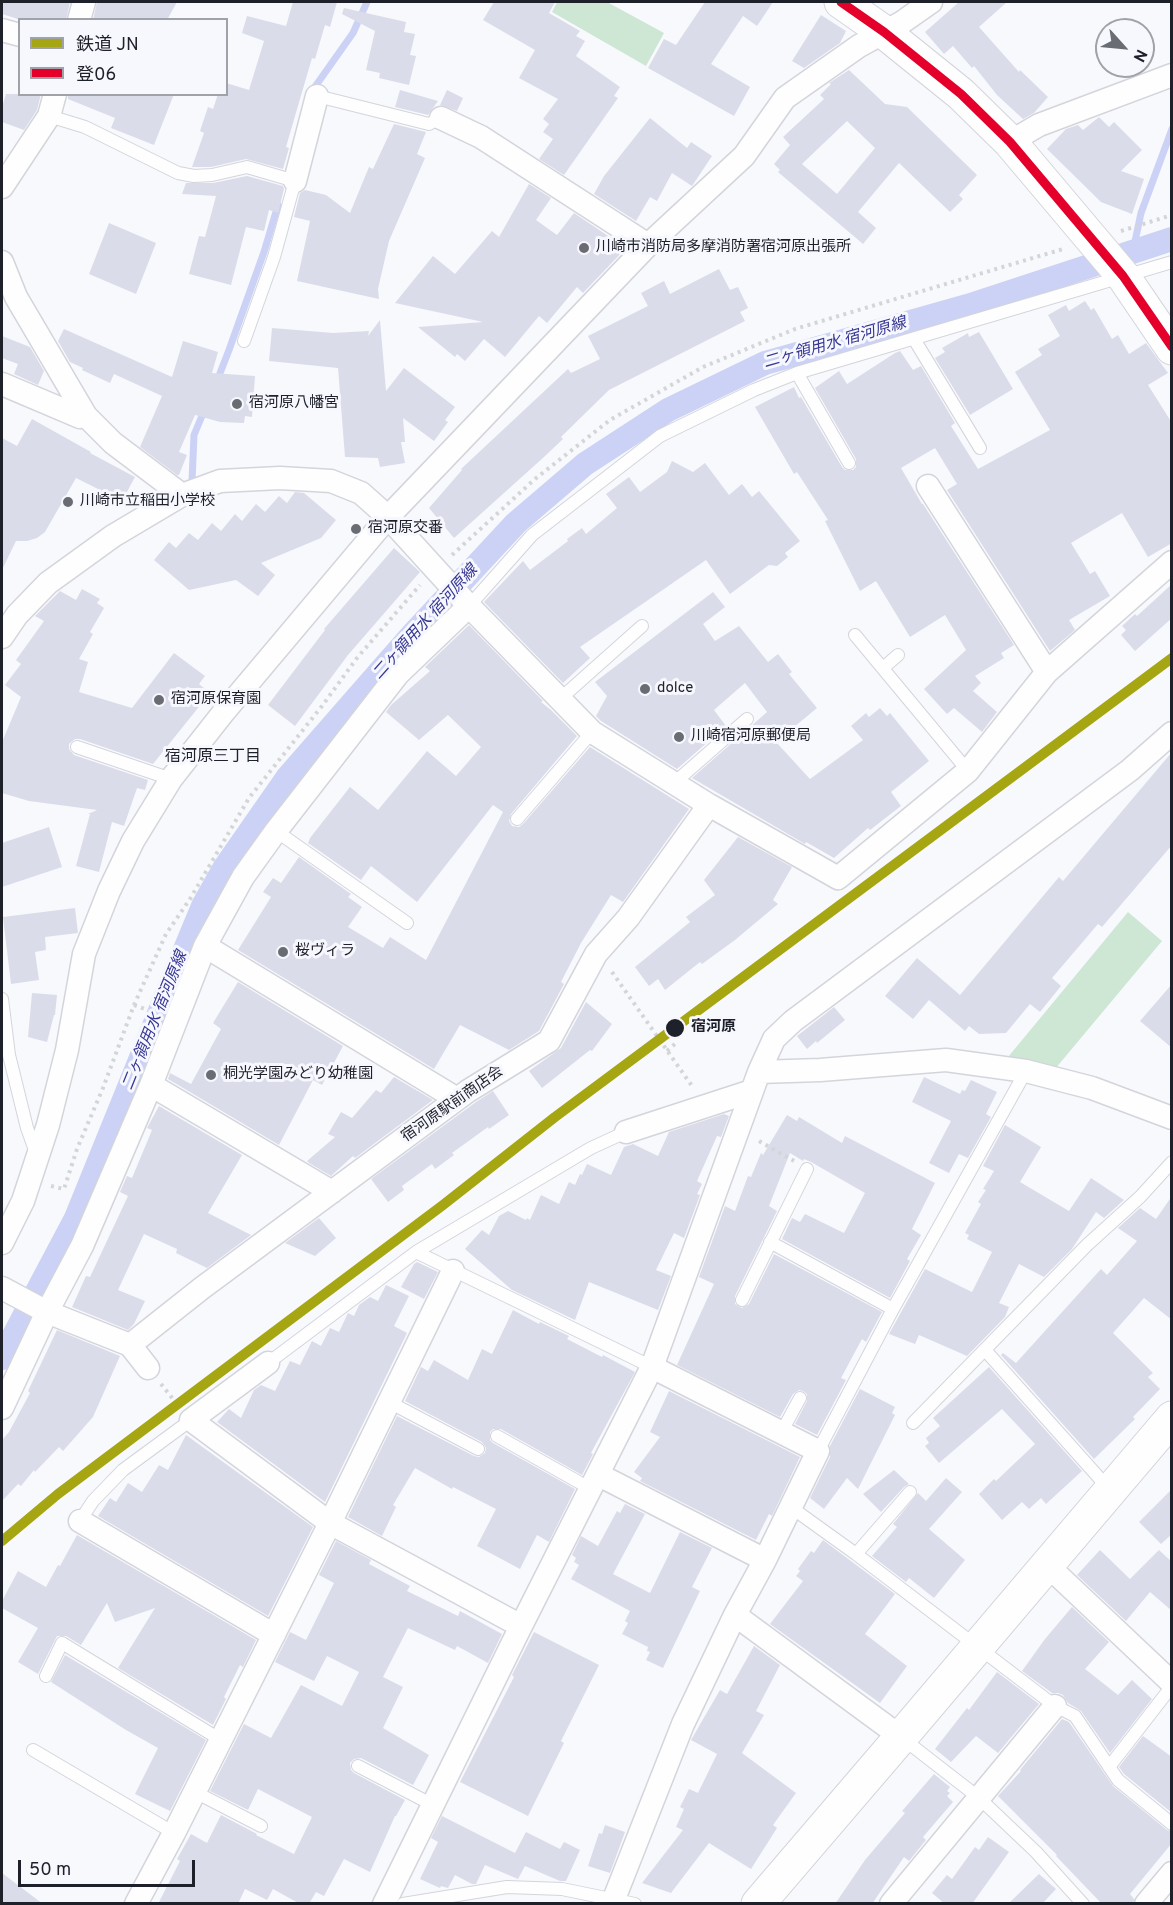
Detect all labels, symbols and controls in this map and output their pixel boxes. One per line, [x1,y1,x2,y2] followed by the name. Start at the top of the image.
[18,18,228,96] legend
[1095,18,1155,78] north arrow
[76,34,139,57] text: 鉄道 JN
[1128,46,1151,65] text: N
[76,64,116,87] text: 登06
[596,239,851,257] place label: 川崎市消防局多摩消防署宿河原出張所
[577,241,591,255] marker: 川崎市消防局多摩消防署宿河原出張所
[761,314,909,374] water label: 二ヶ領用水 宿河原線
[249,395,339,413] place label: 宿河原八幡宮
[230,397,244,411] marker: 宿河原八幡宮
[80,493,215,511] place label: 川崎市立稲田小学校
[61,495,75,509] marker: 川崎市立稲田小学校
[368,520,443,538] place label: 宿河原交番
[349,522,363,536] marker: 宿河原交番
[369,562,483,684] water label: 二ヶ領用水 宿河原線
[657,680,693,698] place label: dolce
[638,682,652,696] marker: dolce
[171,691,261,709] place label: 宿河原保育園
[152,693,166,707] marker: 宿河原保育園
[691,728,811,746] place label: 川崎宿河原郵便局
[672,730,686,744] marker: 川崎宿河原郵便局
[165,748,261,768] district label: 宿河原三丁目
[295,943,355,961] place label: 桜ヴィラ
[276,945,290,959] marker: 桜ヴィラ
[119,949,193,1093] water label: 二ヶ領用水 宿河原線
[664,1017,686,1039] marker: 宿河原
[691,1019,736,1037] place label: 宿河原
[399,1063,507,1147] street label: 宿河原駅前商店会
[223,1066,373,1084] place label: 桐光学園みどり幼稚園
[204,1068,218,1082] marker: 桐光学園みどり幼稚園
[21,1848,198,1886] scale bar
[29,1859,71,1882] text: 50 m

